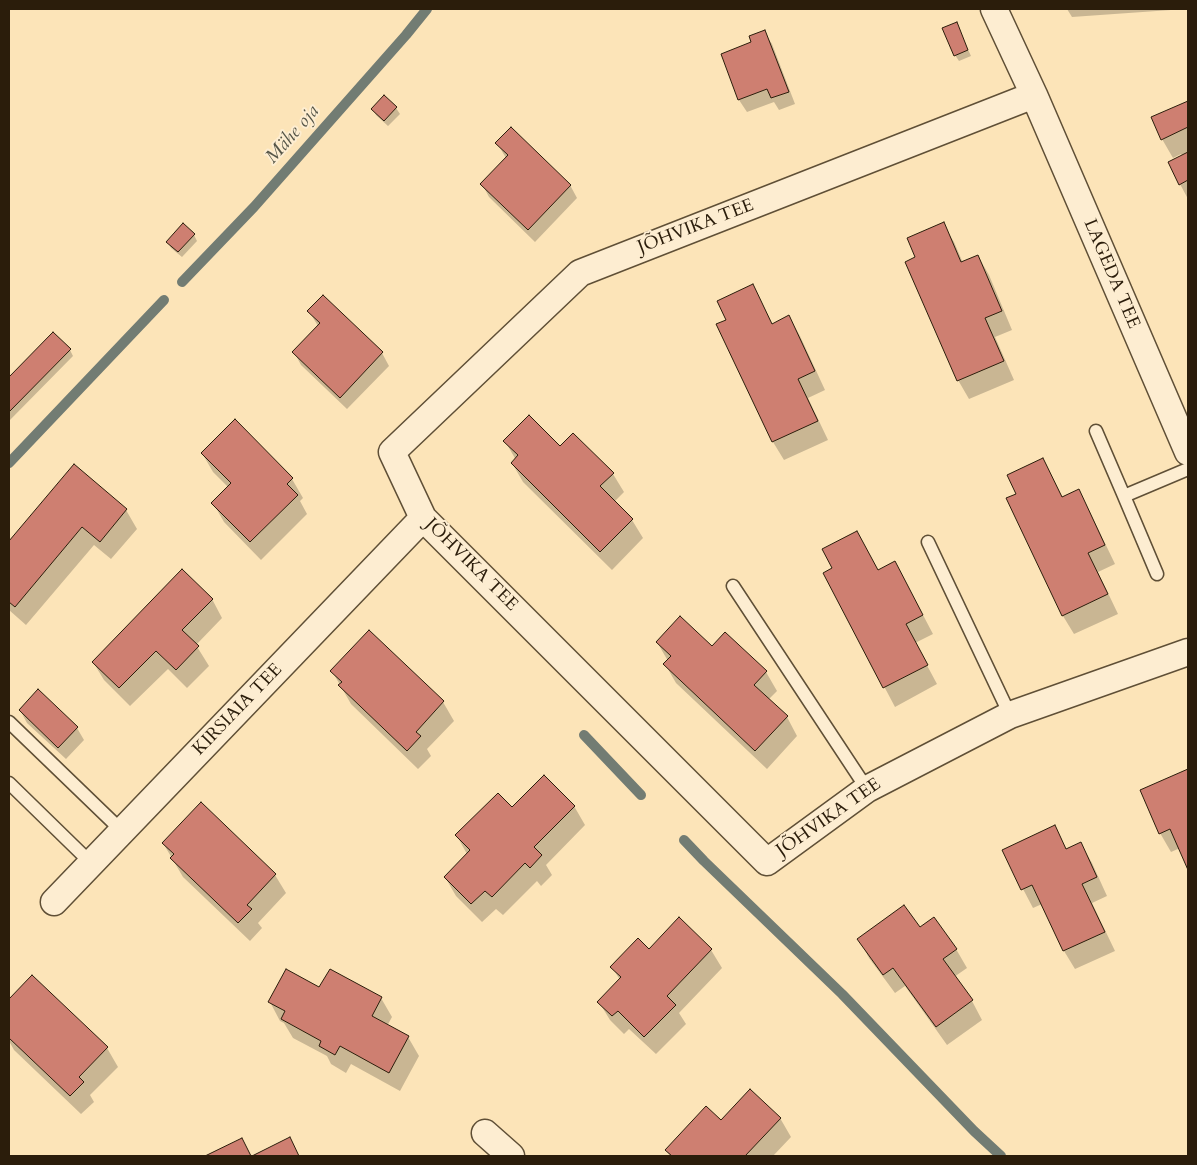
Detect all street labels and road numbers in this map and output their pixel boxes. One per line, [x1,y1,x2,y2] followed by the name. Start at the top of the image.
[635,195,757,259] street label: JÕHVIKA TEE
[1078,216,1144,332] street label: LAGEDA TEE
[420,514,522,616] street label: JÕHVIKA TEE
[189,660,287,760] street label: KIRSIAIA TEE
[773,774,885,862] street label: JÕHVIKA TEE

